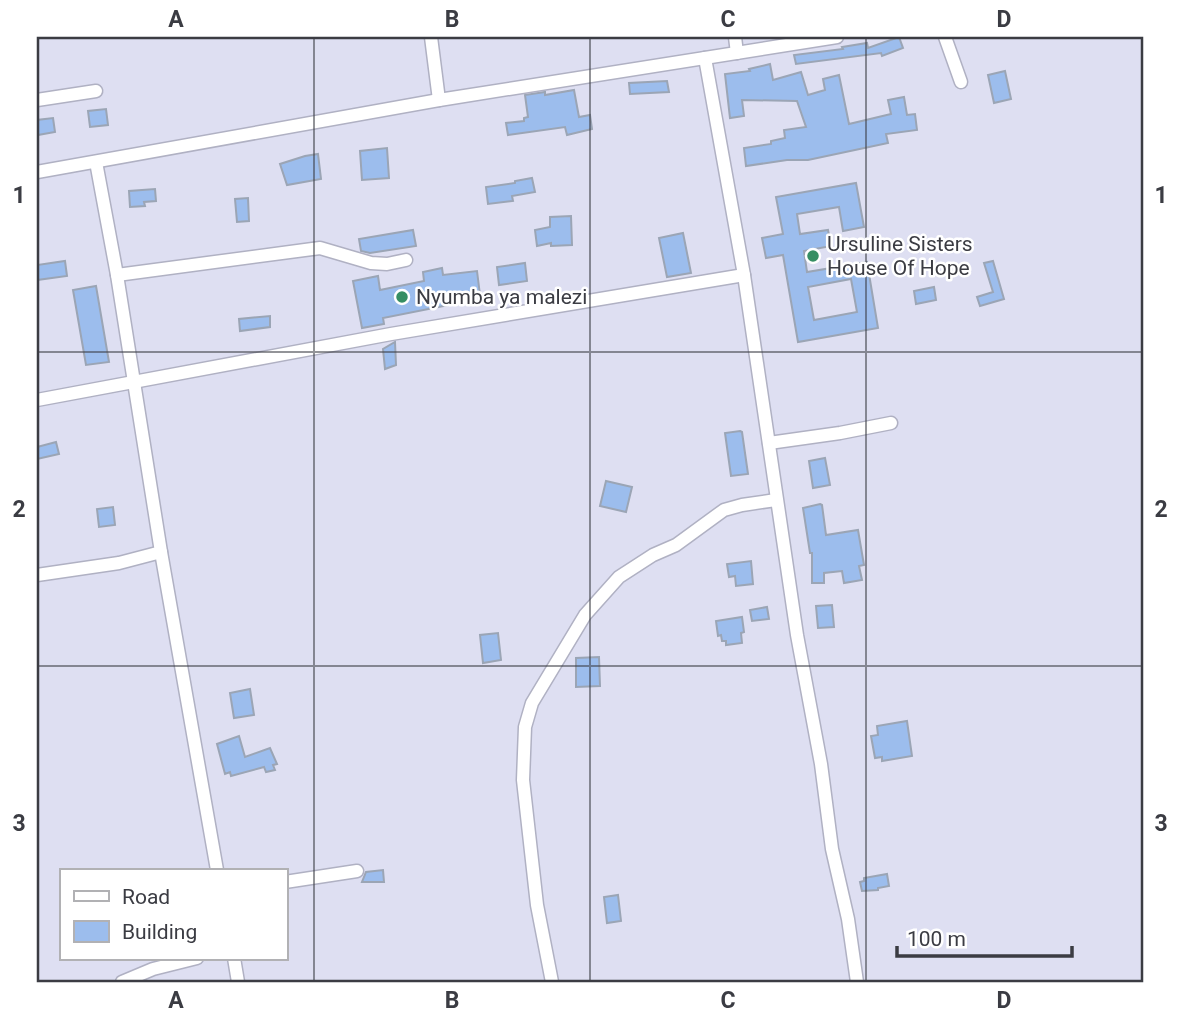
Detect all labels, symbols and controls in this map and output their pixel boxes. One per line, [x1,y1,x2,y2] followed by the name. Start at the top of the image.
[168,6,184,33] text: A
[445,6,459,33] text: B
[720,6,736,33] text: C
[997,6,1011,33] text: D
[12,182,26,209] text: 1
[1154,182,1168,209] text: 1
[827,232,973,280] place label: Ursuline Sisters House Of Hope
[805,248,821,264] marker: Ursuline Sisters House Of Hope
[416,285,587,309] place label: Nyumba ya malezi
[394,289,410,305] marker: Nyumba ya malezi
[12,496,26,523] text: 2
[1154,496,1168,523] text: 2
[12,810,26,837] text: 3
[1154,810,1168,837] text: 3
[60,869,287,960] legend
[122,885,170,909] text: Road
[897,914,1072,958] scale bar
[122,920,197,944] text: Building
[907,927,966,951] text: 100 m
[168,987,184,1014] text: A
[445,987,459,1014] text: B
[720,987,736,1014] text: C
[997,987,1011,1014] text: D

